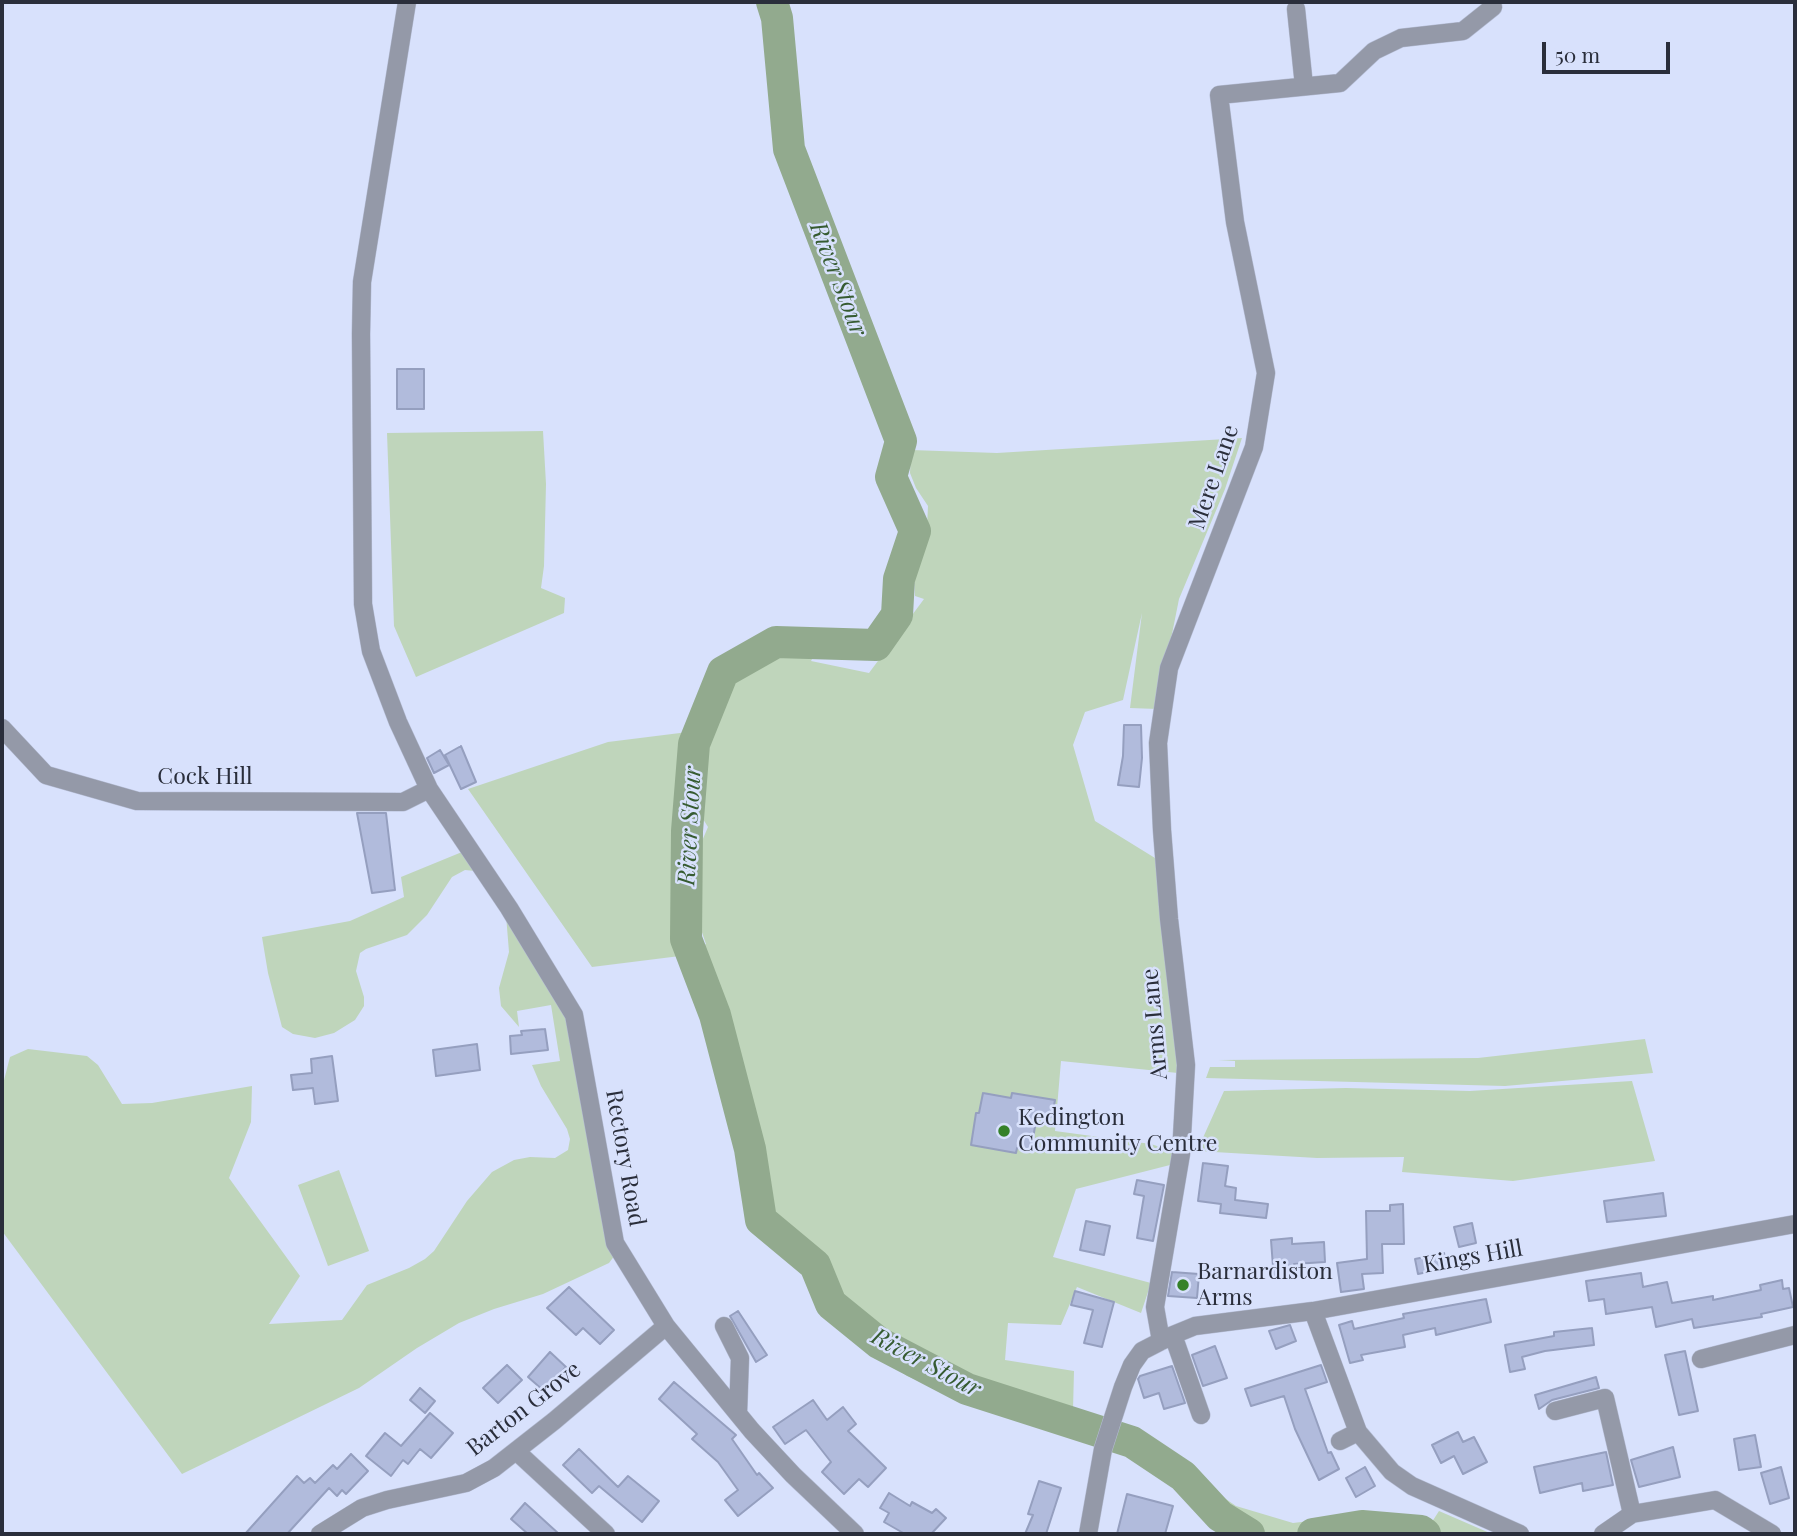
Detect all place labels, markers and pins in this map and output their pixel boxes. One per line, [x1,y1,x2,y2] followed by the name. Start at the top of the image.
[1018,1104,1217,1158] place label: Kedington Community Centre
[996,1123,1012,1139] marker: Kedington Community Centre
[1197,1258,1333,1312] place label: Barnardiston Arms
[1175,1277,1191,1293] marker: Barnardiston Arms

